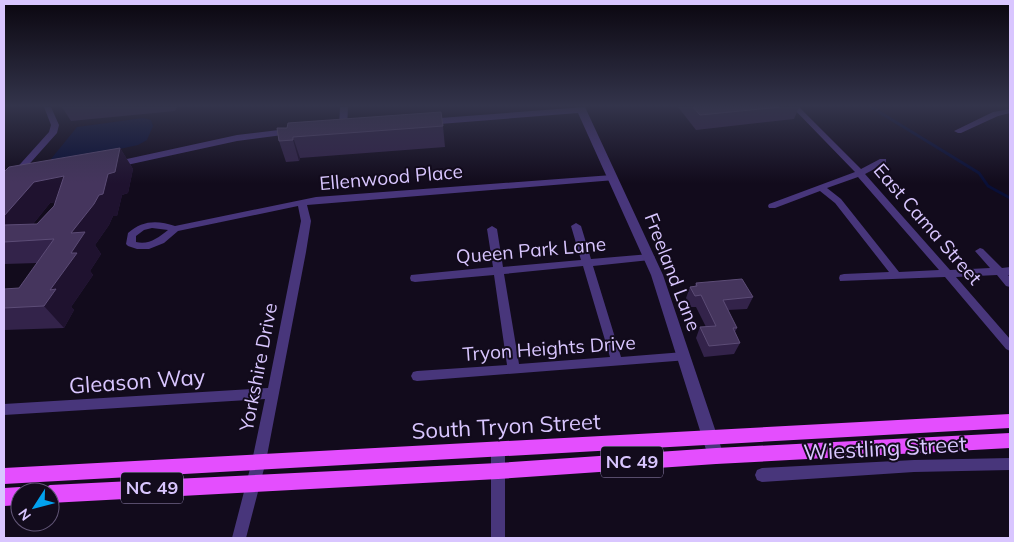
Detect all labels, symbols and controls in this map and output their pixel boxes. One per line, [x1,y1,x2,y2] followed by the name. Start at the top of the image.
[869,158,987,290] street label: East Cama Street
[318,159,464,195] street label: Ellenwood Place
[639,210,707,334] street label: Freeland Lane
[455,231,607,269] street label: Queen Park Lane
[234,301,282,434] street label: Yorkshire Drive
[462,330,636,366] street label: Tryon Heights Drive
[68,362,206,400] street label: Gleason Way
[411,407,601,445] street label: South Tryon Street
[803,430,968,466] street label: Wiestling Street
[601,447,663,478] road number: NC 49
[121,472,183,503] road number: NC 49
[10,482,60,532] north arrow
[14,505,35,524] text: N

